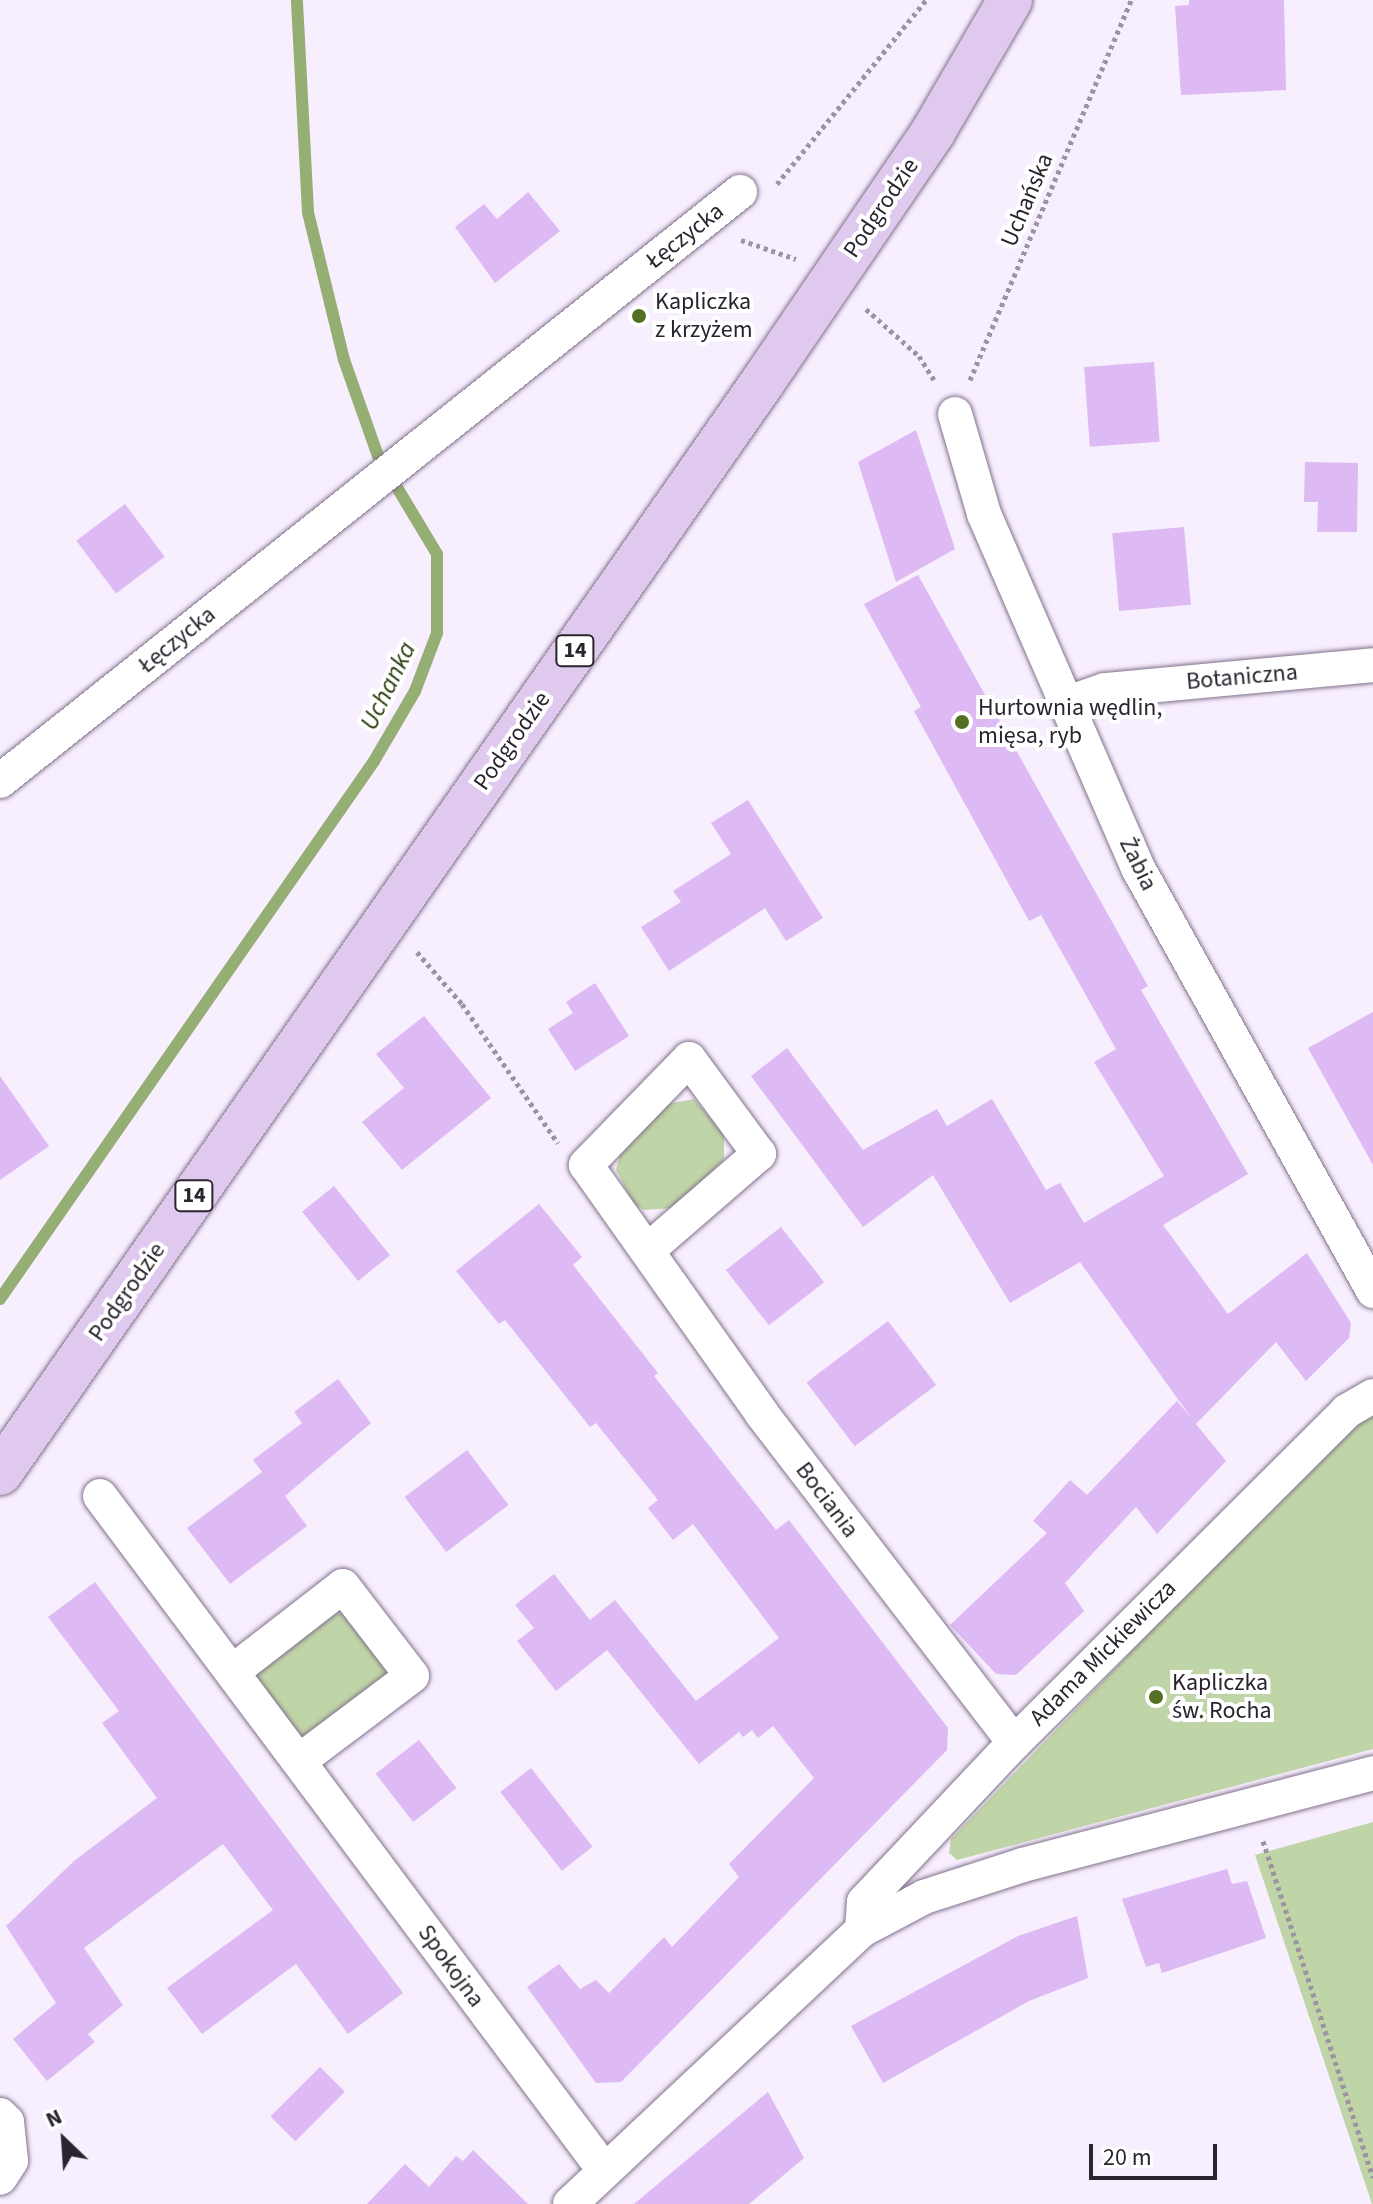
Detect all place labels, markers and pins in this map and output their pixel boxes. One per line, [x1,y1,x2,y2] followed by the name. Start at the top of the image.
[655,288,753,344] place label: Kapliczka z krzyżem
[630,307,648,325] marker: Kapliczka z krzyżem
[978,694,1162,750] place label: Hurtownia wędlin, mięsa, ryb
[953,713,971,731] marker: Hurtownia wędlin, mięsa, ryb
[1172,1669,1272,1725] place label: Kapliczka św. Rocha
[1147,1688,1165,1706] marker: Kapliczka św. Rocha

